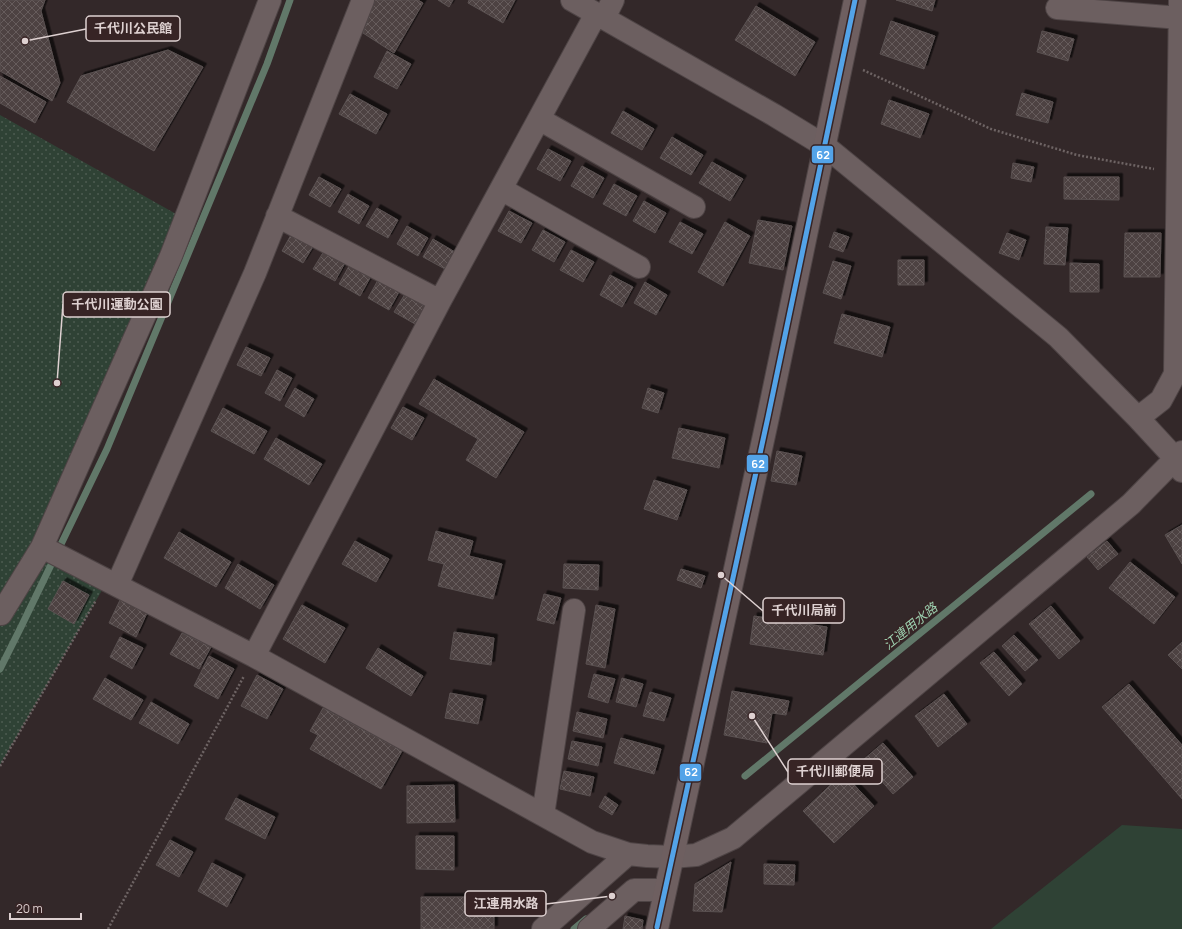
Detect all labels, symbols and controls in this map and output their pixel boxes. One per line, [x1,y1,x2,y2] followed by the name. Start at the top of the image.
[86,16,180,41] callout: 千代川公民館
[94,19,172,37] text: 千代川公民館
[811,145,834,164] line badge: 62
[816,147,830,162] text: 62
[63,292,170,317] callout: 千代川運動公園
[71,295,163,313] text: 千代川運動公園
[746,454,769,473] line badge: 62
[751,456,765,471] text: 62
[763,598,844,623] callout: 千代川局前
[879,598,942,653] water label: 江連用水路
[771,601,837,619] text: 千代川局前
[788,759,882,784] callout: 千代川郵便局
[796,762,874,780] text: 千代川郵便局
[679,763,702,782] line badge: 62
[684,764,698,779] text: 62
[465,891,546,916] callout: 江連用水路
[473,894,539,912] text: 江連用水路
[10,895,81,921] scale bar
[16,900,43,917] text: 20 m

